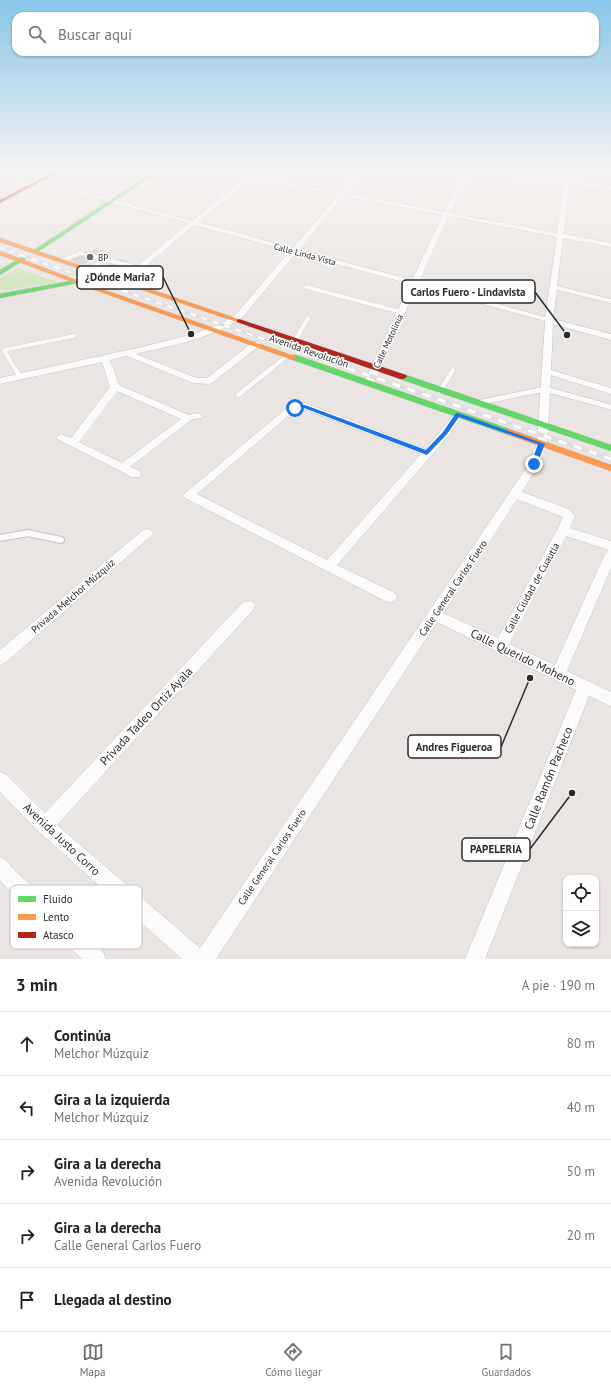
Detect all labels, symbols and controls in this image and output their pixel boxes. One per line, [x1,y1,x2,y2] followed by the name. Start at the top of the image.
[12,12,599,56] search box
[26,23,48,45] icon: search
[58,25,132,44] text: Buscar aquí
[273,240,337,268] street label: Calle Linda Vista
[85,252,95,262] marker: BP
[98,252,108,263] place label: BP
[77,266,163,289] callout: ¿Dónde Maria?
[85,270,155,284] text: ¿Dónde Maria?
[402,280,535,303] callout: Carlos Fuero - Lindavista
[410,285,526,299] text: Carlos Fuero - Lindavista
[371,312,405,370] street label: Calle Motolinía
[268,331,350,371] street label: Avenida Revolución
[286,399,304,417] route start
[525,455,543,473] route end
[416,537,490,639] street label: Calle General Carlos Fuero
[502,540,562,636] street label: Calle Ciudad de Cuautla
[28,556,118,636] street label: Privada Melchor Múzquiz
[468,625,578,689] street label: Calle Querido Moheno
[96,664,196,768] street label: Privada Tadeo Ortiz Ayala
[521,724,575,832] street label: Calle Ramón Pacheco
[408,735,501,758] callout: Andres Figueroa
[416,740,492,754] text: Andres Figueroa
[20,799,104,879] street label: Avenida Justo Corro
[235,806,309,908] street label: Calle General Carlos Fuero
[462,838,530,861] callout: PAPELERIA
[470,842,522,856] text: PAPELERIA
[563,875,599,947] map controls
[563,875,599,911] button: locate
[10,885,142,949] legend
[43,892,73,906] text: Fluido
[43,910,69,924] text: Lento
[563,911,599,947] button: layers
[43,928,74,942] text: Atasco
[16,974,57,996] text: 3 min
[522,977,595,994] text: A pie · 190 m
[54,1026,111,1045] text: Continúa
[16,1033,38,1055] icon: ahead
[567,1035,595,1052] text: 80 m
[54,1045,149,1062] text: Melchor Múzquiz
[54,1090,170,1109] text: Gira a la izquierda
[16,1097,38,1119] icon: left
[567,1099,595,1116] text: 40 m
[54,1109,149,1126] text: Melchor Múzquiz
[54,1154,161,1173] text: Gira a la derecha
[16,1161,38,1183] icon: right
[567,1163,595,1180] text: 50 m
[54,1173,162,1190] text: Avenida Revolución
[54,1218,161,1237] text: Gira a la derecha
[16,1225,38,1247] icon: right
[567,1227,595,1244] text: 20 m
[54,1237,201,1254] text: Calle General Carlos Fuero
[16,1289,38,1311] icon: arrive
[54,1290,172,1309] text: Llegada al destino
[80,1341,105,1379] tab: Mapa
[265,1341,322,1379] tab: Cómo llegar
[481,1341,531,1379] tab: Guardados

